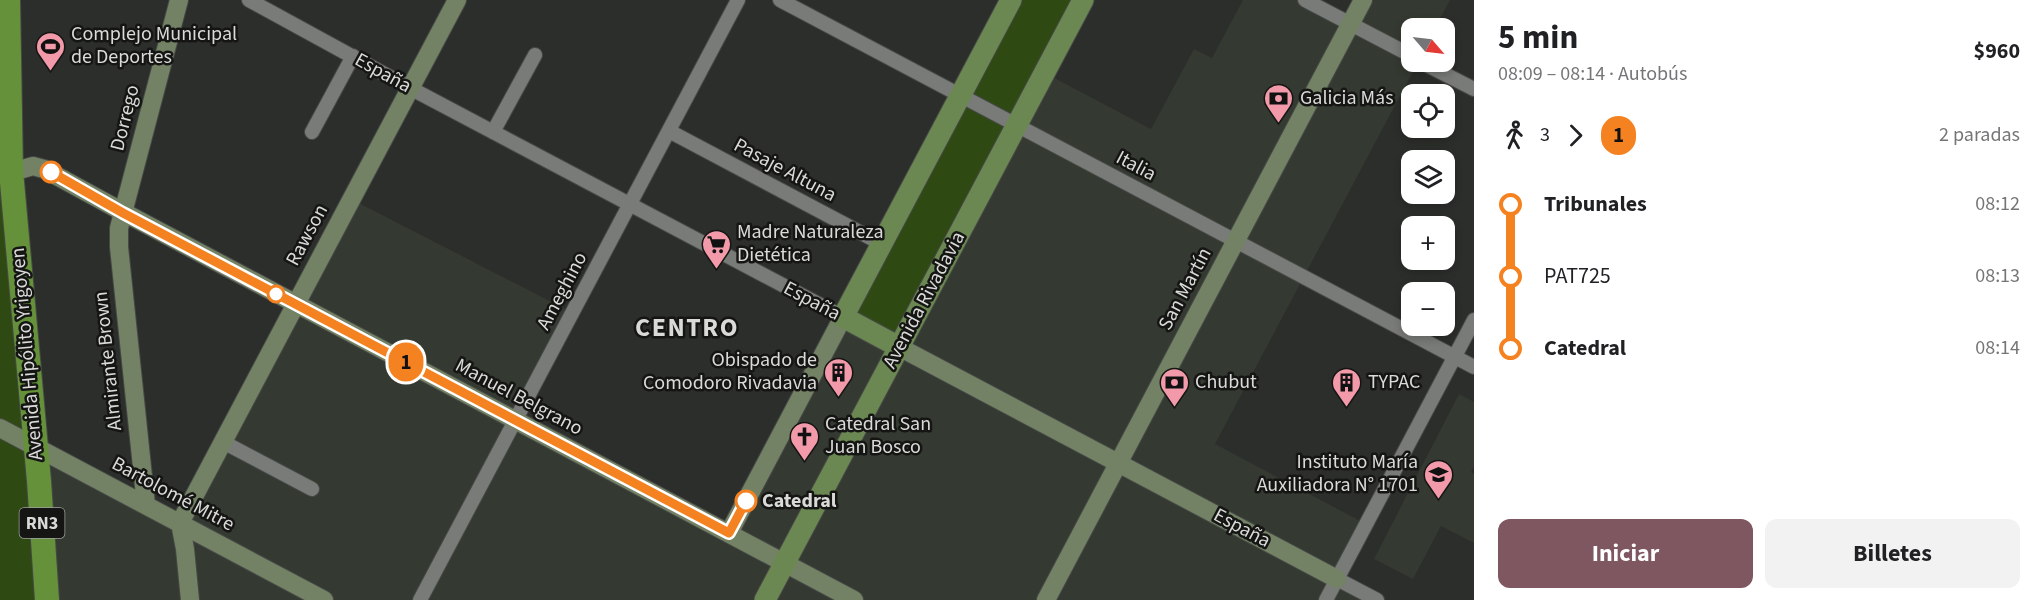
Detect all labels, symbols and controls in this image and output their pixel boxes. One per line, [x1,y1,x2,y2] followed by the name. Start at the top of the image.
[1498,14,1578,61] text: 5 min
[1401,18,1455,72] north arrow
[1401,18,1455,336] map controls
[71,20,237,71] place label: Complejo Municipal de Deportes
[34,30,66,72] sports icon: Complejo Municipal de Deportes
[1974,35,2020,67] text: $960
[350,46,416,100] street label: España
[1498,60,1687,88] text: 08:09 – 08:14 · Autobús
[103,82,147,154] street label: Dorrego
[1263,82,1295,124] bank icon: Galicia Más
[1300,84,1394,112] place label: Galicia Más
[1401,84,1455,138] button: locate
[1498,119,1531,152] icon: walk
[1559,119,1592,152] icon: forward
[1613,120,1624,150] text: 1
[1540,121,1550,149] text: 3
[1939,121,2020,149] text: 2 paradas
[729,131,841,209] street label: Pasaje Altuna
[1111,144,1161,188] street label: Italia
[1401,150,1455,204] button: layers
[40,161,62,183] unlabelled marker
[1544,188,1647,220] text: Tribunales
[1975,190,2020,218] text: 08:12
[279,199,335,271] street label: Rawson
[1401,216,1455,270] button: +
[737,218,883,269] place label: Madre Naturaleza Dietética
[876,226,972,374] street label: Avenida Rivadavia
[700,228,732,270] supermarket icon: Madre Naturaleza Dietética
[1152,243,1218,335] street label: San Martín
[4,246,50,462] street label: Avenida Hipólito Yrigoyen
[530,247,594,335] street label: Ameghino
[1544,260,1611,292] text: PAT725
[1975,262,2020,290] text: 08:13
[779,274,845,328] street label: España
[1401,282,1455,336] button: −
[267,285,285,303] unlabelled marker
[87,290,129,432] street label: Almirante Brown
[635,309,739,346] district label: CENTRO
[1544,332,1626,364] text: Catedral
[1975,334,2020,362] text: 08:14
[386,342,426,382] line badge: 1
[643,346,817,397] place label: Obispado de Comodoro Rivadavia
[400,347,412,377] text: 1
[450,352,588,442] street label: Manuel Belgrano
[822,356,854,398] building icon: Obispado de Comodoro Rivadavia
[1158,366,1190,408] bank icon: Chubut
[1331,366,1363,408] building icon: TYPAC
[1195,368,1257,396] place label: Chubut
[1368,368,1420,396] place label: TYPAC
[825,410,931,461] place label: Catedral San Juan Bosco
[788,420,820,462] church icon: Catedral San Juan Bosco
[1257,448,1418,499] place label: Instituto María Auxiliadora N° 1701
[107,450,239,538] street label: Bartolomé Mitre
[1423,458,1455,500] school or university icon: Instituto María Auxiliadora N° 1701
[762,487,837,515] place label: Catedral
[735,490,757,512] marker: Catedral
[1209,501,1275,555] street label: España
[20,508,64,538] road number: RN3
[1498,519,1753,588] button: Iniciar
[1765,519,2020,588] button: Billetes

